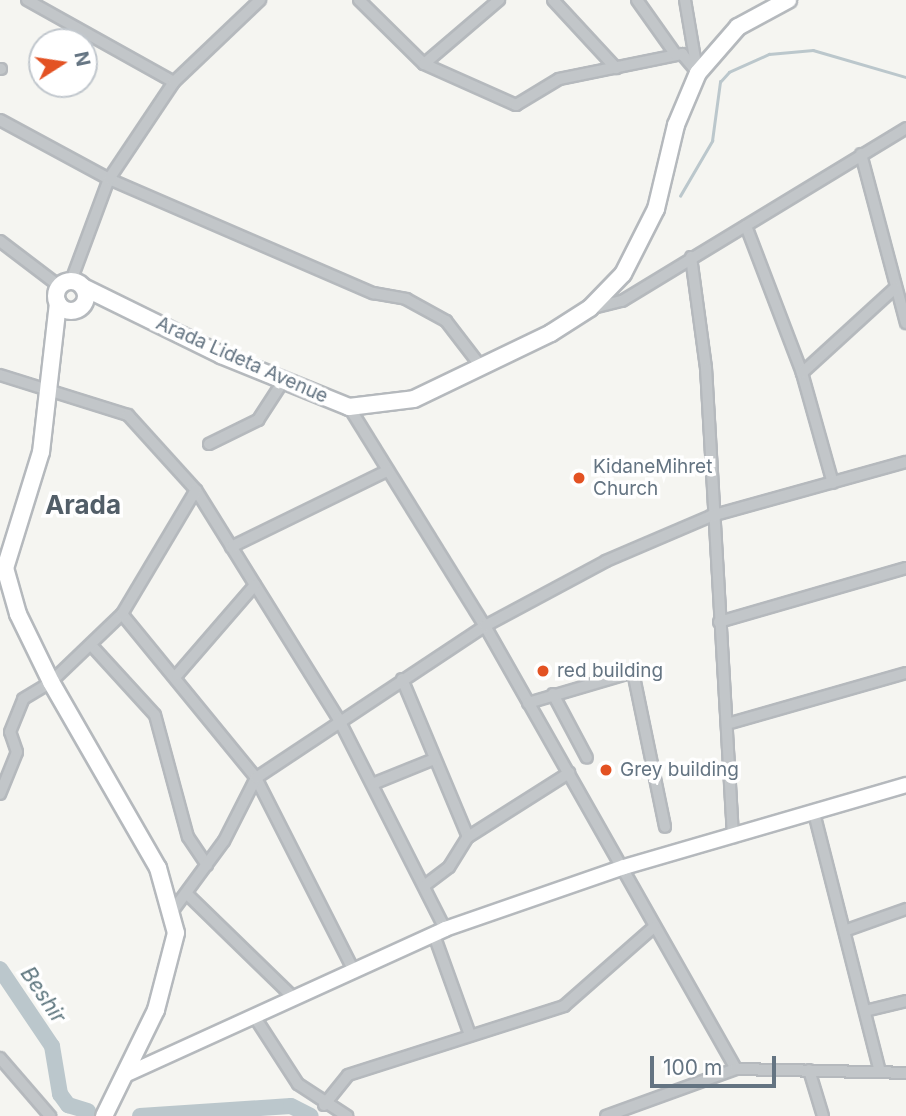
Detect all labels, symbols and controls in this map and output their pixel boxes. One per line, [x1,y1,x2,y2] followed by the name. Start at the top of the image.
[28,28,98,98] north arrow
[69,49,95,68] text: N
[153,312,331,408] street label: Arada Lideta Avenue
[593,456,712,500] place label: KidaneMihret Church
[571,470,587,486] marker: KidaneMihret Church
[45,489,121,521] district label: Arada
[557,660,663,682] place label: red building
[535,663,551,679] marker: red building
[620,759,739,781] place label: Grey building
[598,762,614,778] marker: Grey building
[15,962,71,1028] water label: Beshir
[654,1042,780,1086] scale bar
[663,1055,722,1080] text: 100 m

